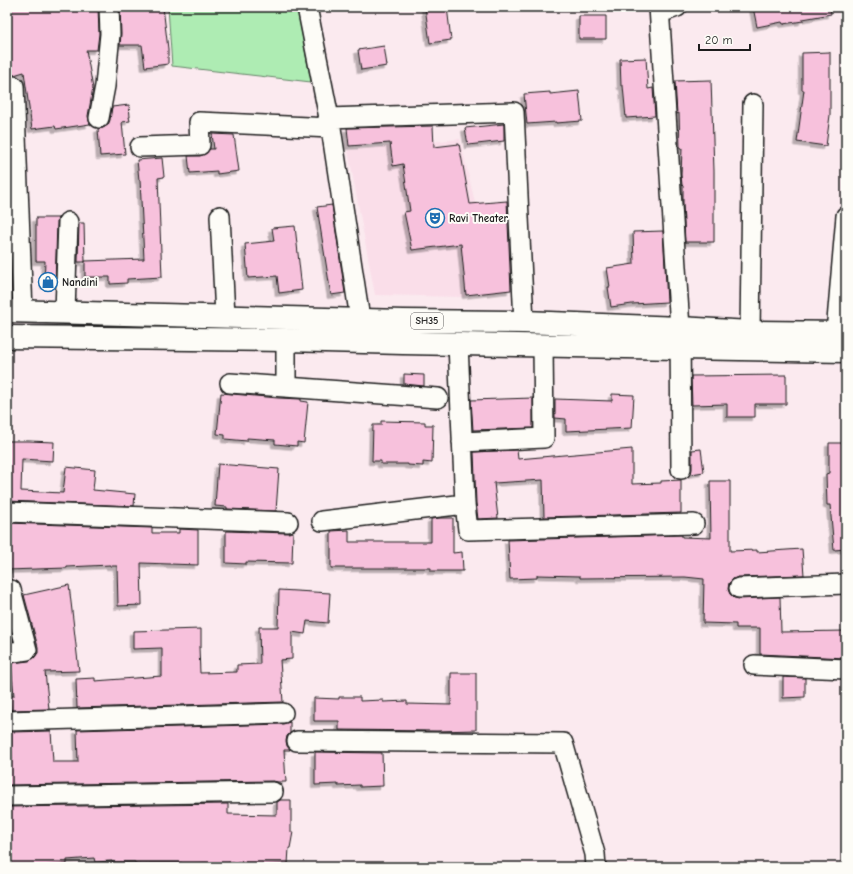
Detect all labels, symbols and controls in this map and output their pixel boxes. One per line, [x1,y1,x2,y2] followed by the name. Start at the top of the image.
[699,26,750,52] scale bar
[705,33,733,47] text: 20 m
[424,207,446,229] theatre icon: Ravi Theater
[449,212,509,225] place label: Ravi Theater
[37,271,59,293] shop icon: Nandini
[62,276,98,289] place label: Nandini
[411,313,443,329] road number: SH35

